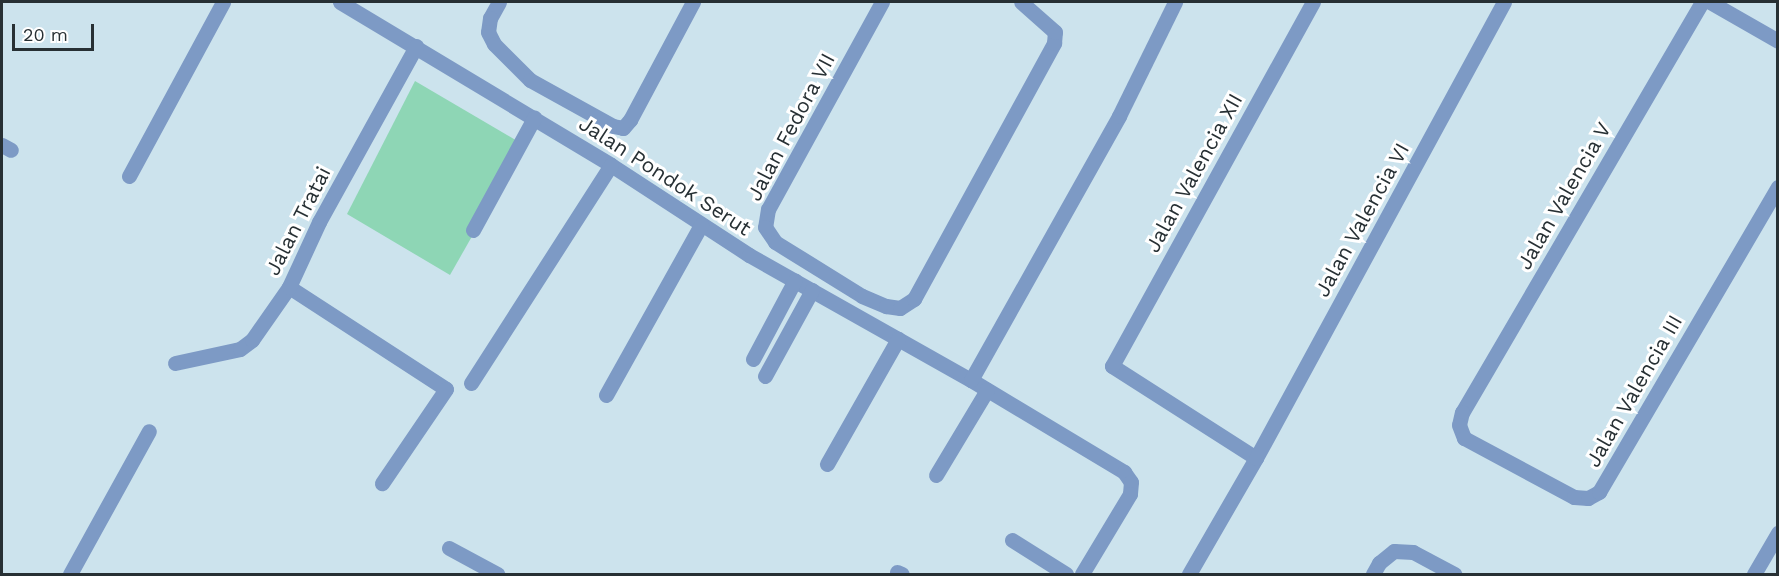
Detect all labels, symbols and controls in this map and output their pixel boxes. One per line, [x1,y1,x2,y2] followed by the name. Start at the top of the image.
[15,12,98,50] scale bar
[23,24,68,45] text: 20 m
[741,48,841,206] street label: Jalan Fedora VII
[1140,89,1248,257] street label: Jalan Valencia XII
[574,111,756,241] street label: Jalan Pondok Serut
[1511,117,1617,275] street label: Jalan Valencia V
[1309,138,1415,302] street label: Jalan Valencia VI
[260,162,336,280] street label: Jalan Tratai
[1580,310,1688,472] street label: Jalan Valencia III

